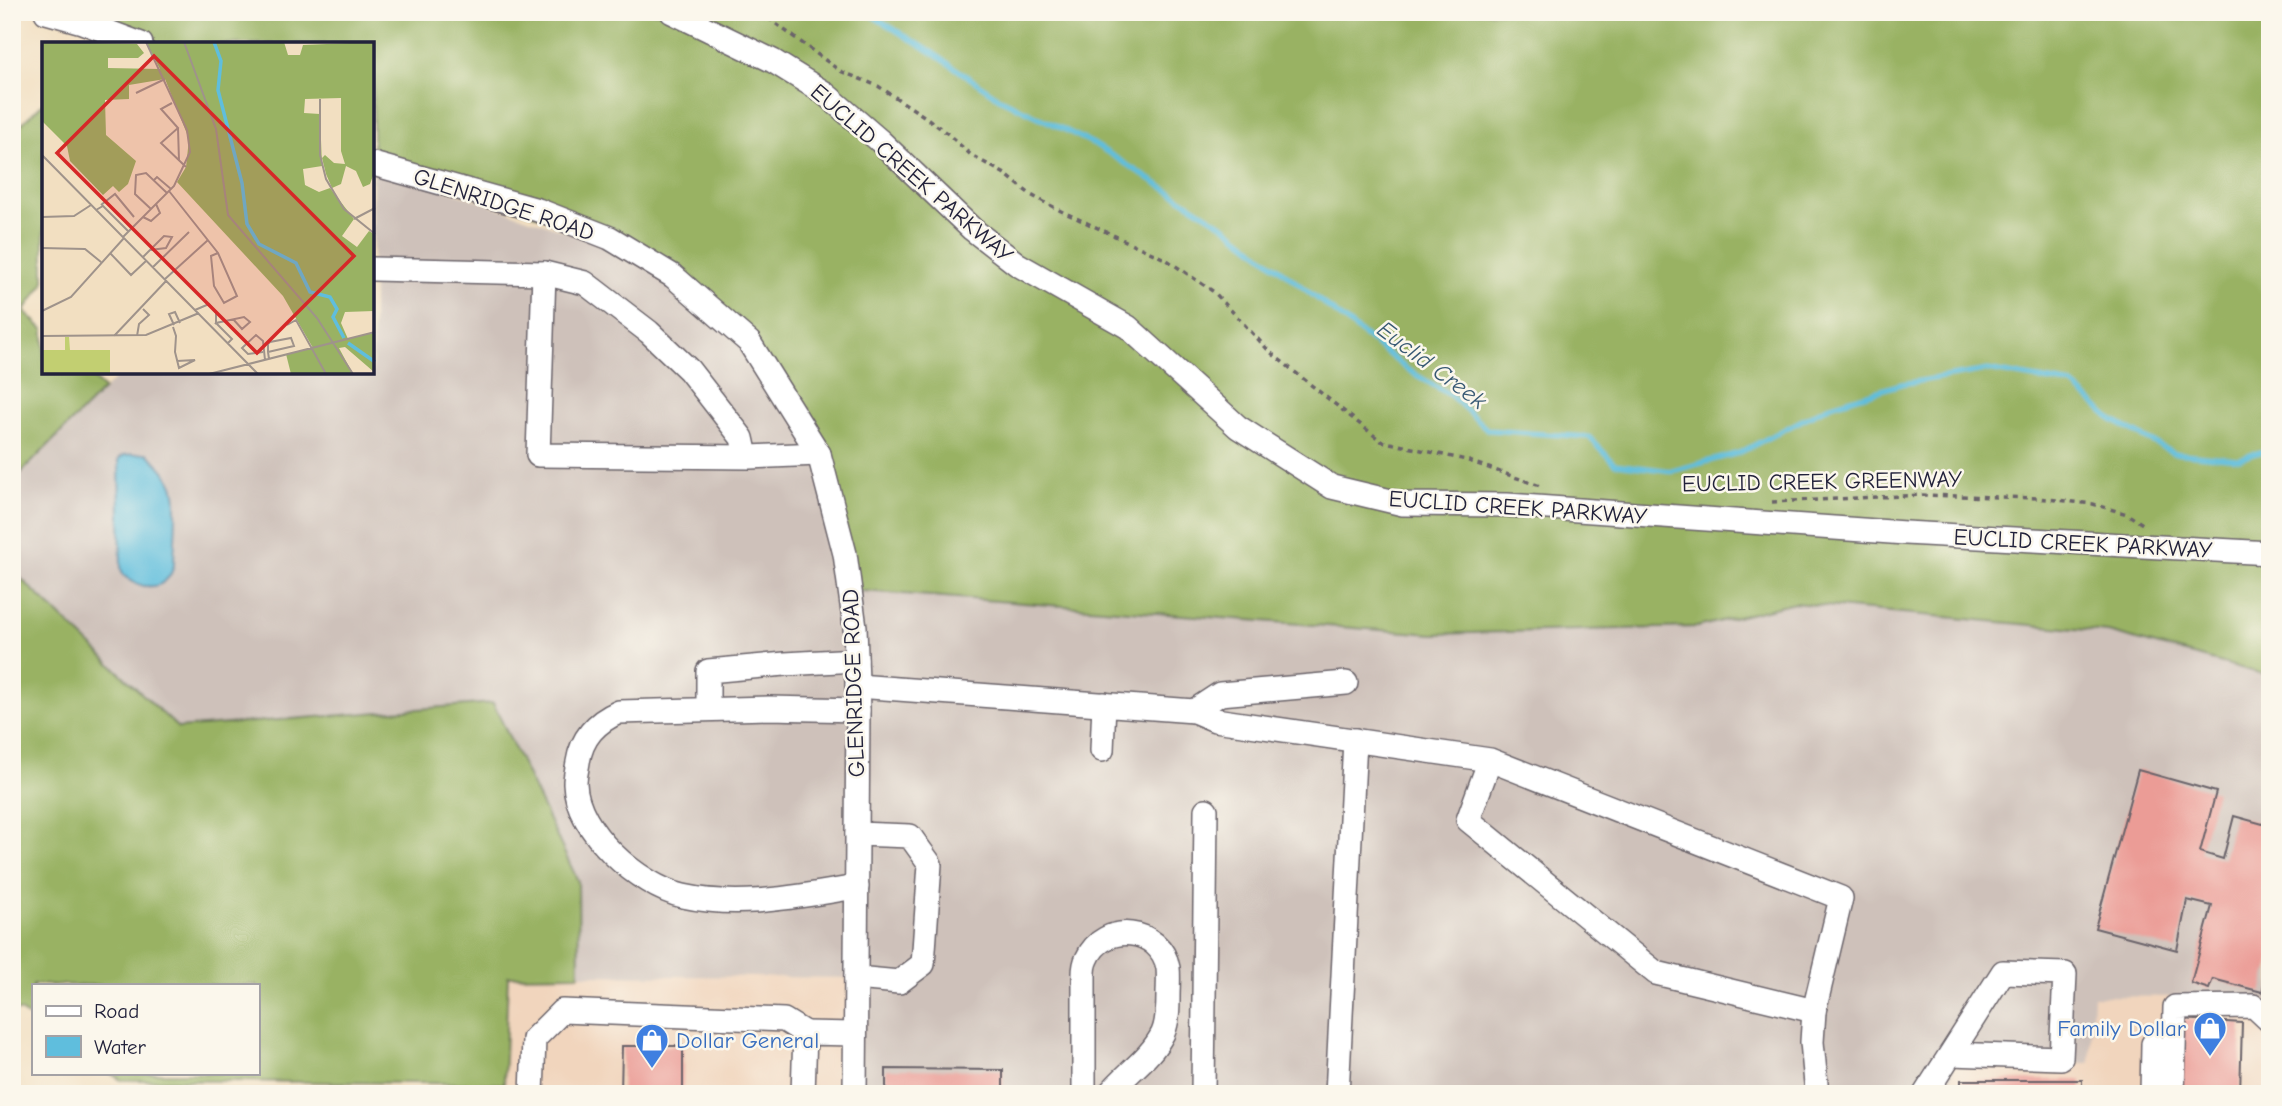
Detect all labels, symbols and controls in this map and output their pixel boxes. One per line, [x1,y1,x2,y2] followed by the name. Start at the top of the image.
[42,42,374,374] inset map
[805,78,1019,269] street label: EUCLID CREEK PARKWAY
[410,163,598,246] street label: GLENRIDGE ROAD
[1372,315,1492,415] water label: Euclid Creek
[1682,466,1963,497] street label: EUCLID CREEK GREENWAY
[1388,485,1648,530] street label: EUCLID CREEK PARKWAY
[1953,523,2213,564] street label: EUCLID CREEK PARKWAY
[837,588,870,778] street label: GLENRIDGE ROAD
[32,984,259,1074] legend
[94,999,139,1023] text: Road
[2191,1009,2229,1058] shop icon: Family Dollar
[2057,1015,2187,1042] place label: Family Dollar
[633,1021,671,1070] shop icon: Dollar General
[676,1027,819,1054] place label: Dollar General
[94,1035,147,1059] text: Water

